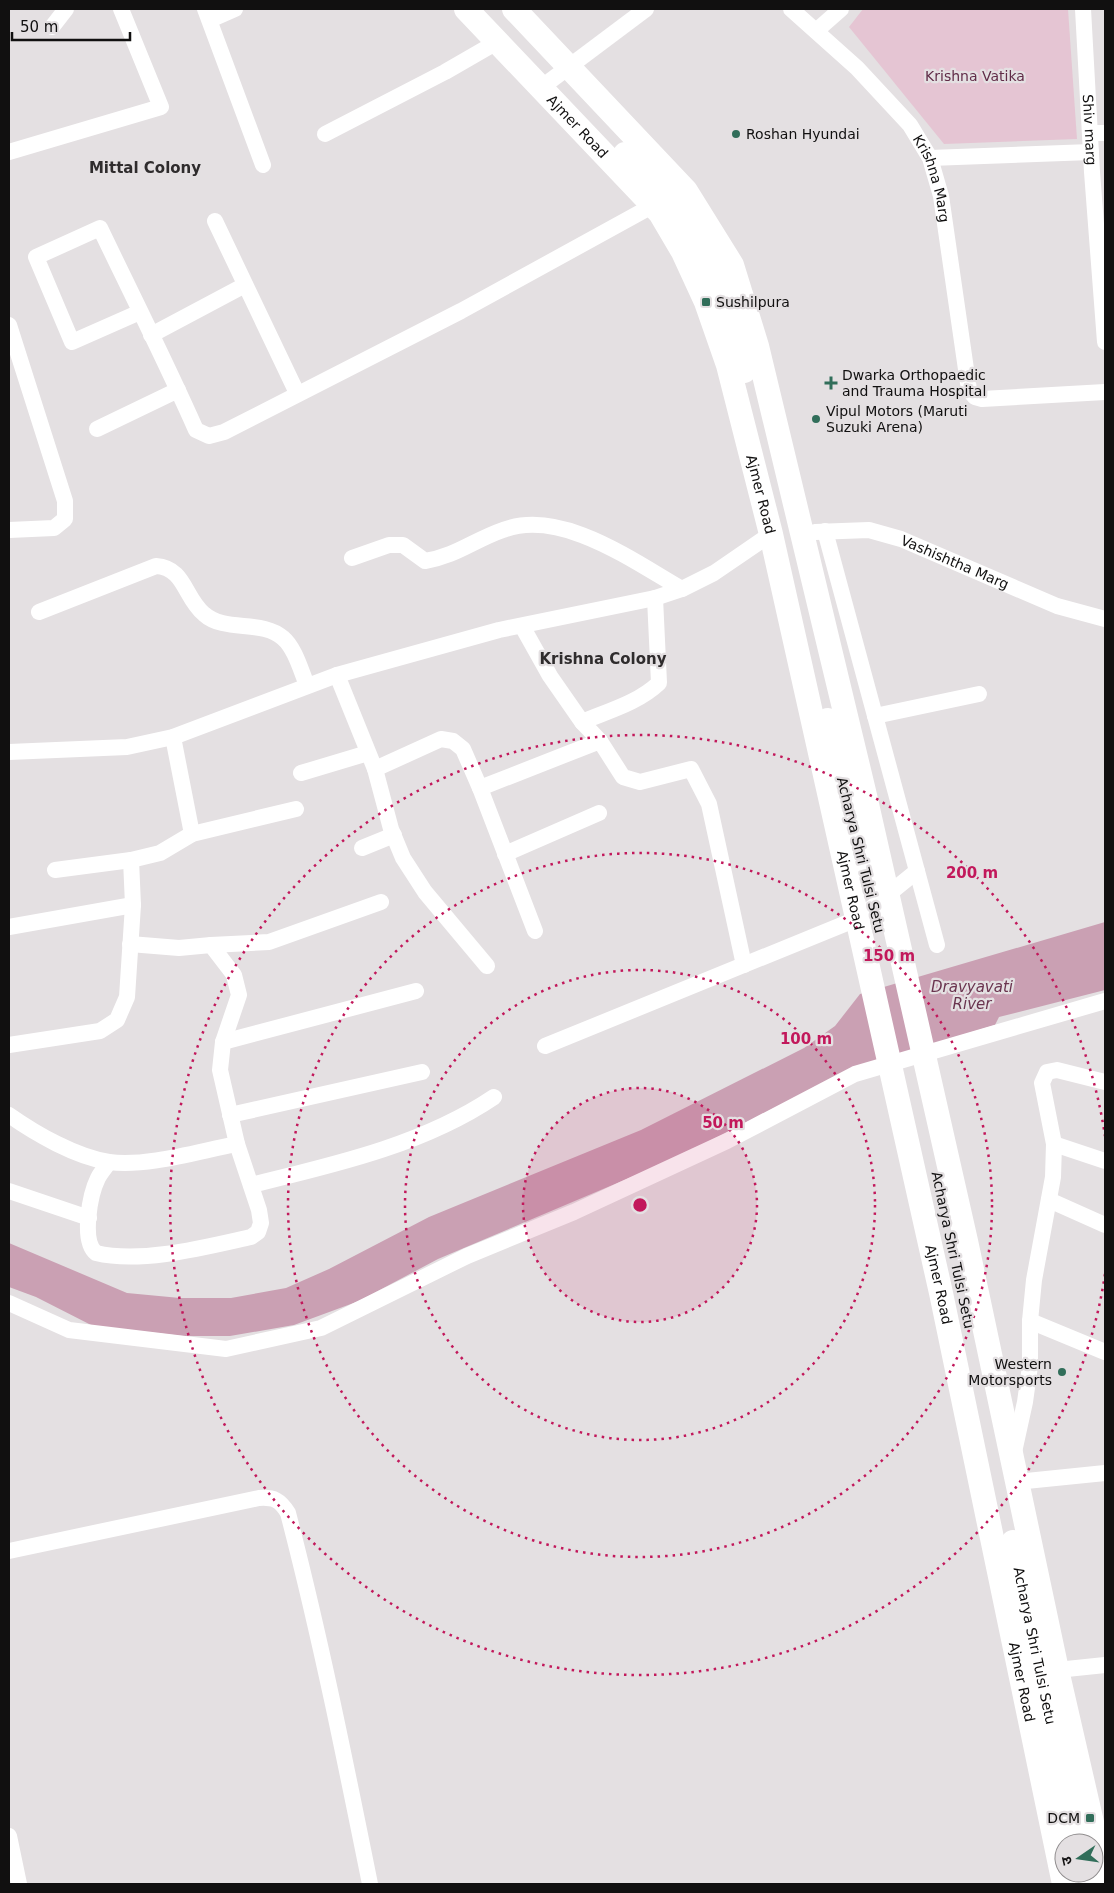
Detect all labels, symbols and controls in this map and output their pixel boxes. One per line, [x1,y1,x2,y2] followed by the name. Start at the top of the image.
[12,10,130,42] scale bar
[20,18,58,36] text: 50 m
[925,68,1025,84] park label: Krishna Vatika
[544,91,611,161] street label: Ajmer Road
[1080,94,1100,166] street label: Shiv marg
[746,126,860,142] place label: Roshan Hyundai
[730,128,742,140] marker: Roshan Hyundai
[910,132,953,223] street label: Krishna Marg
[89,159,201,177] district label: Mittal Colony
[716,294,790,310] place label: Sushilpura
[700,296,712,308] marker: Sushilpura
[842,367,986,399] place label: Dwarka Orthopaedic and Trauma Hospital
[824,376,838,390] marker: Dwarka Orthopaedic and Trauma Hospital
[826,403,968,435] place label: Vipul Motors (Maruti Suzuki Arena)
[810,413,822,425] marker: Vipul Motors (Maruti Suzuki Arena)
[743,453,779,536] street label: Ajmer Road
[899,532,1011,592] street label: Vashishtha Marg
[539,650,667,668] district label: Krishna Colony
[834,775,888,935] street label: Acharya Shri Tulsi Setu
[834,849,867,932] street label: Ajmer Road
[946,864,998,882] text: 200 m
[863,947,915,965] text: 150 m
[931,978,1014,1013] water label: Dravyavati River
[780,1030,832,1048] text: 100 m
[702,1114,744,1132] text: 50 m
[929,1170,977,1330] street label: Acharya Shri Tulsi Setu
[631,1196,649,1214] centre of rings
[922,1243,955,1326] street label: Ajmer Road
[968,1356,1052,1388] place label: Western Motorsports
[1056,1366,1068,1378] marker: Western Motorsports
[1010,1566,1059,1726] street label: Acharya Shri Tulsi Setu
[1006,1641,1038,1723] street label: Ajmer Road
[1047,1810,1080,1826] place label: DCM
[1084,1812,1096,1824] marker: DCM
[1054,1833,1104,1883] north arrow
[1057,1854,1075,1867] text: उ

